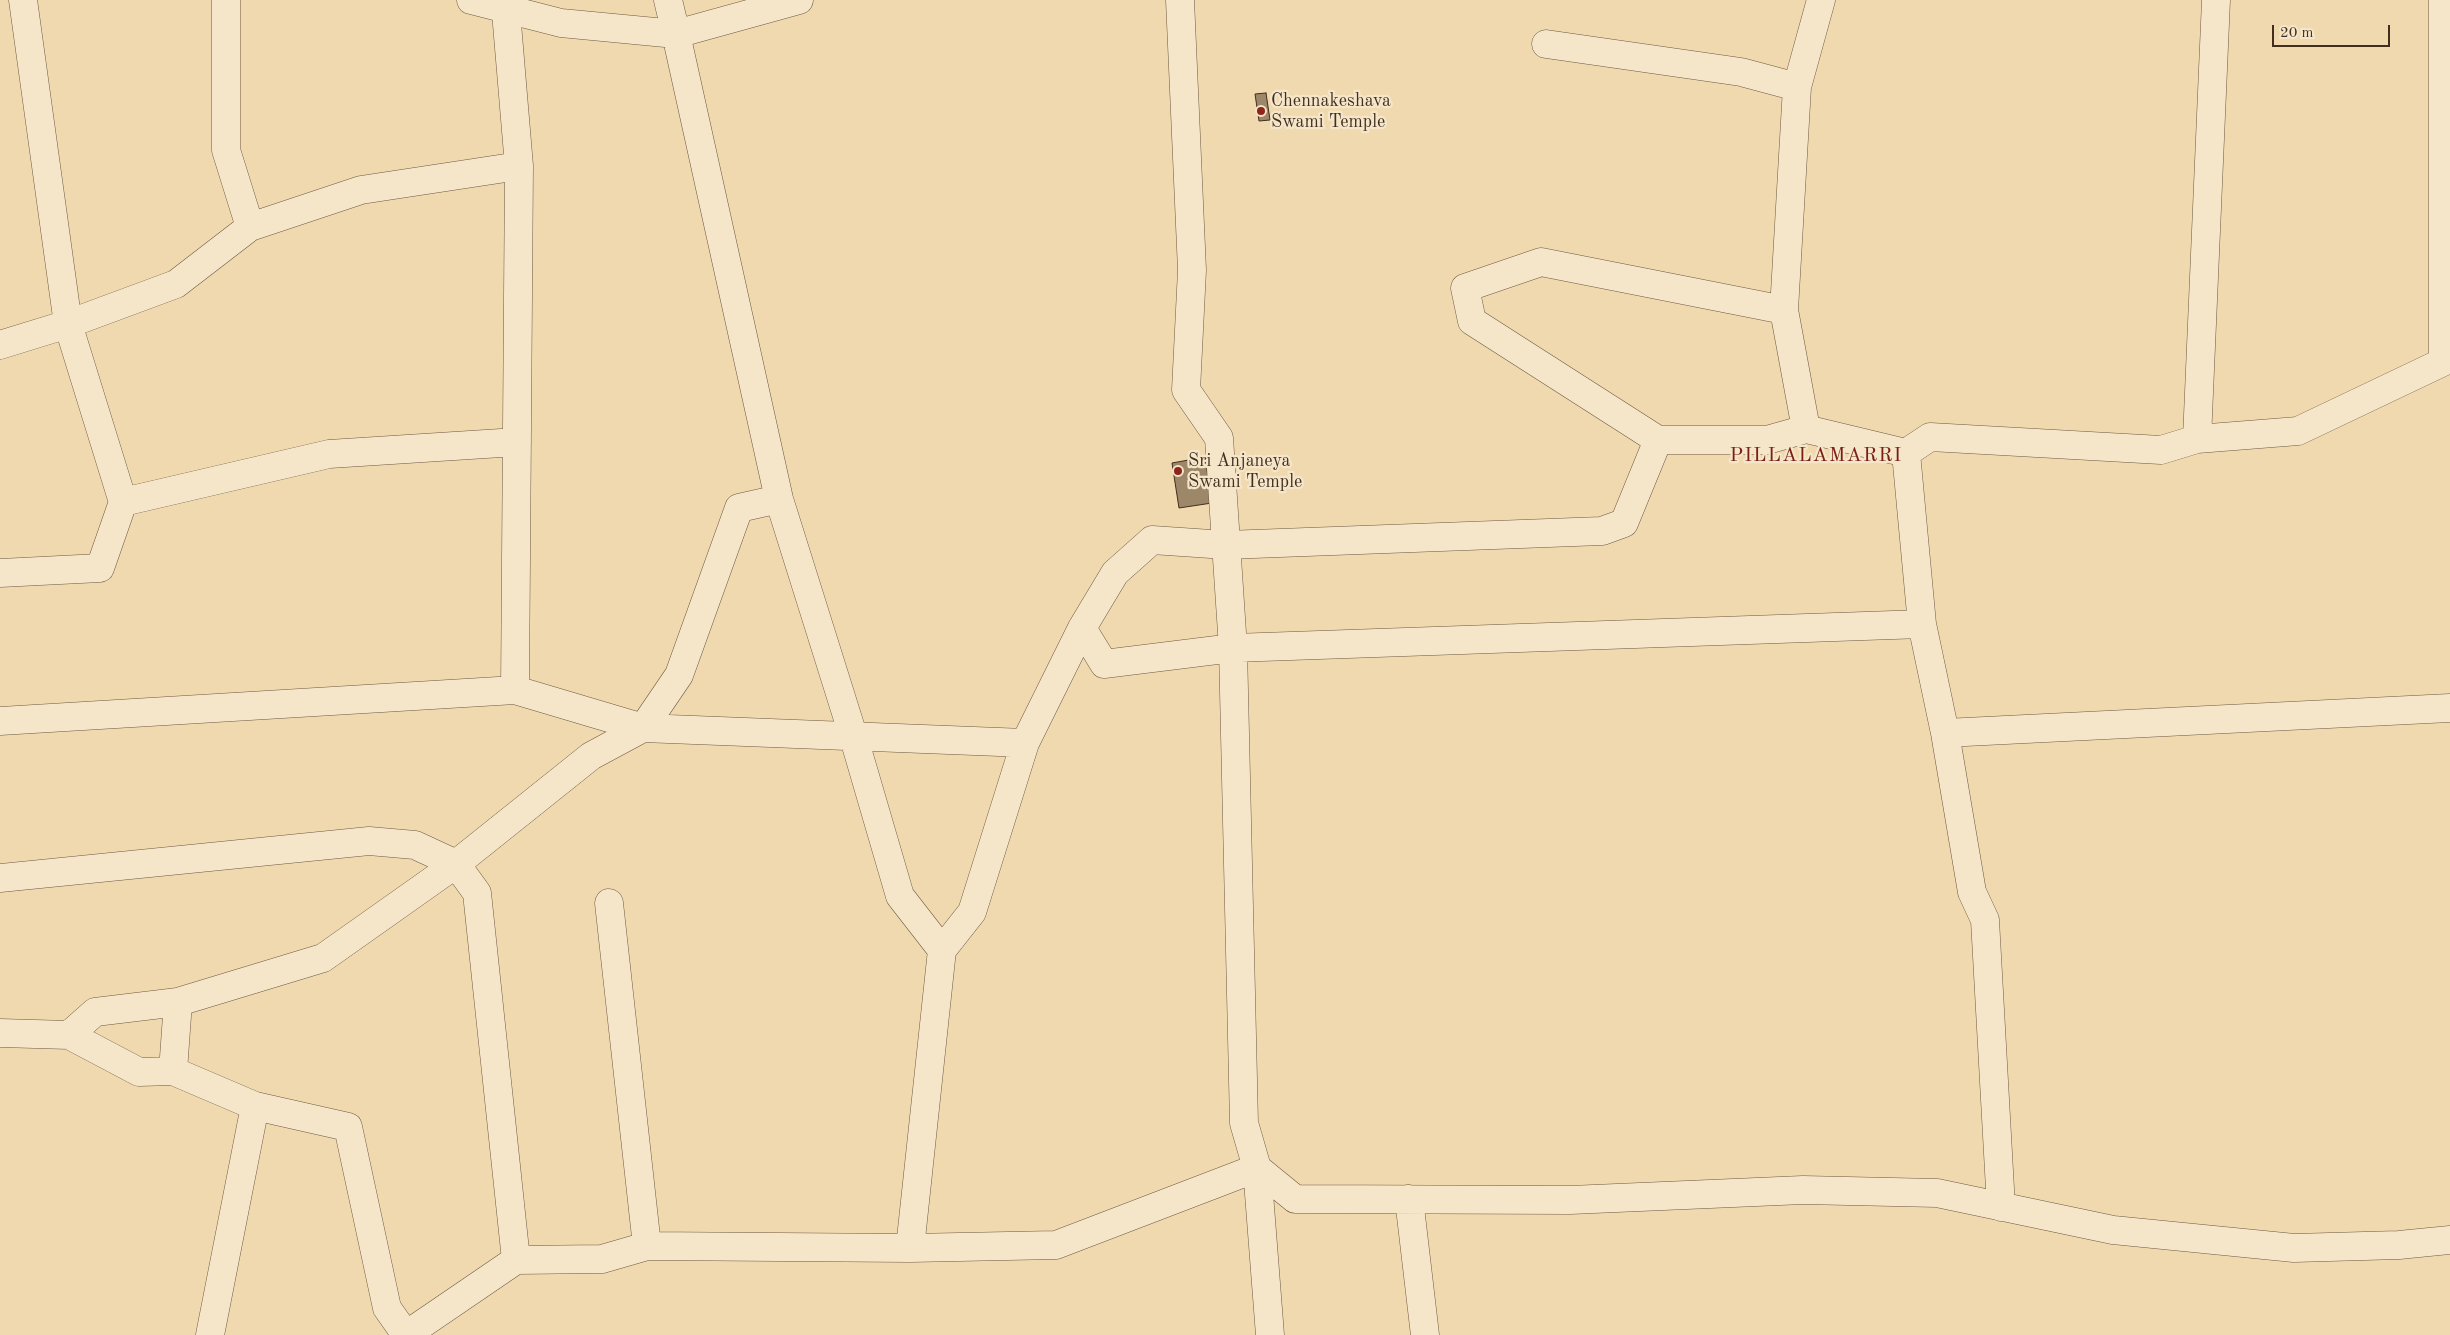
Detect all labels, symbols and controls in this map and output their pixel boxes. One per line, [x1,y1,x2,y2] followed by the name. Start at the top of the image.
[2275,15,2392,47] scale bar
[2280,26,2314,41] text: 20 m
[1271,90,1391,132] place label: Chennakeshava Swami Temple
[1255,105,1267,117] marker: Chennakeshava Swami Temple
[1728,444,1904,468] district label: PILLALAMARRI
[1188,450,1302,492] place label: Sri Anjaneya Swami Temple
[1172,465,1184,477] marker: Sri Anjaneya Swami Temple

